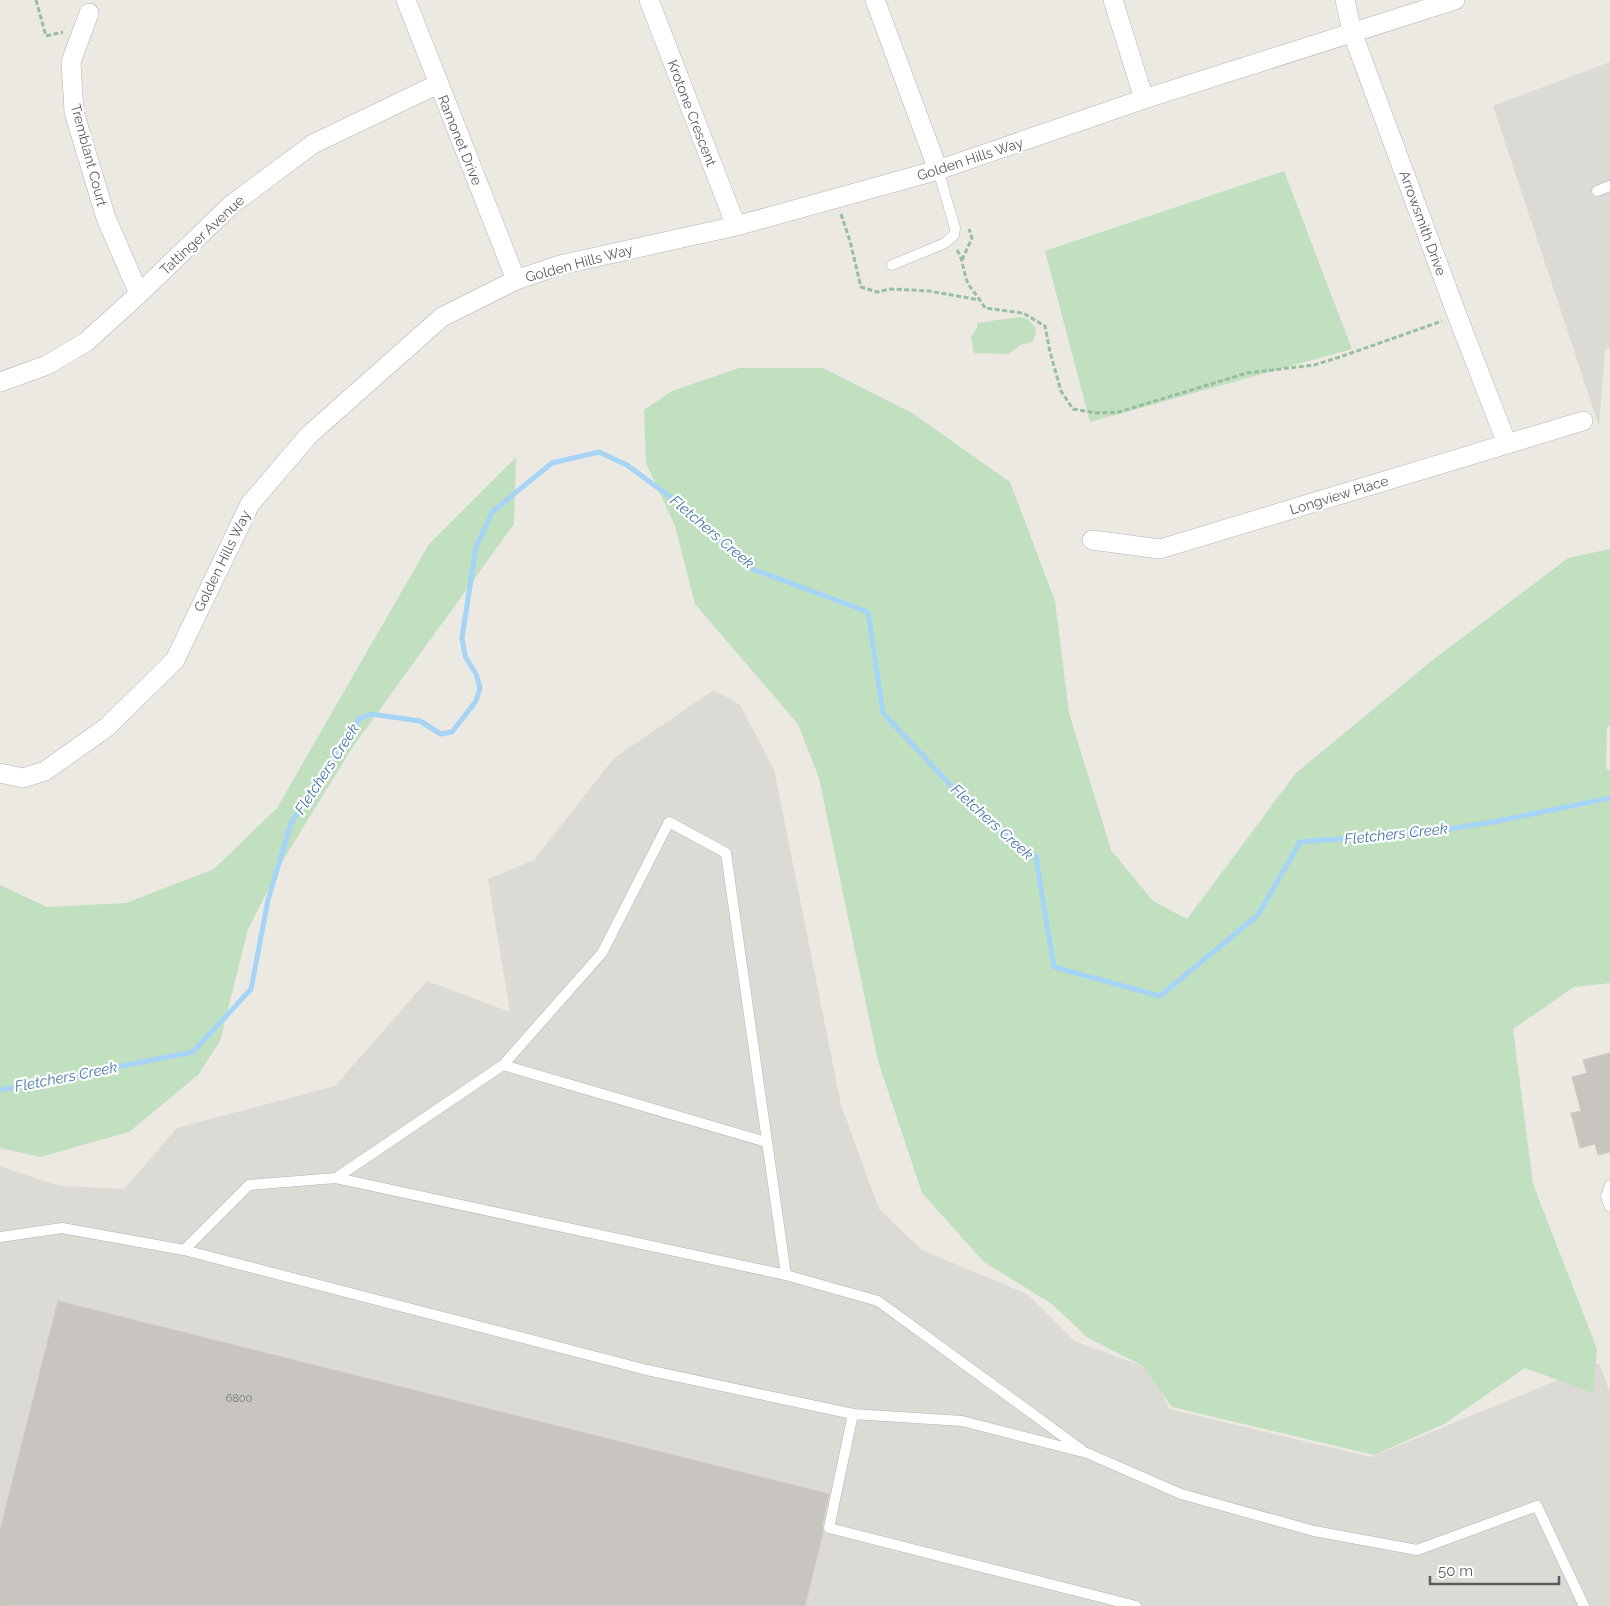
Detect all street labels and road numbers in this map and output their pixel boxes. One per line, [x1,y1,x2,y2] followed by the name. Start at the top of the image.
[664,58,720,169] street label: Krotone Crescent
[435,93,485,187] street label: Ramonet Drive
[68,102,110,208] street label: Tremblant Court
[915,134,1025,184] street label: Golden Hills Way
[1397,168,1449,278] street label: Arrowsmith Drive
[157,192,247,278] street label: Tattinger Avenue
[524,241,635,285] street label: Golden Hills Way
[1288,472,1390,518] street label: Longview Place
[191,507,254,614] street label: Golden Hills Way

